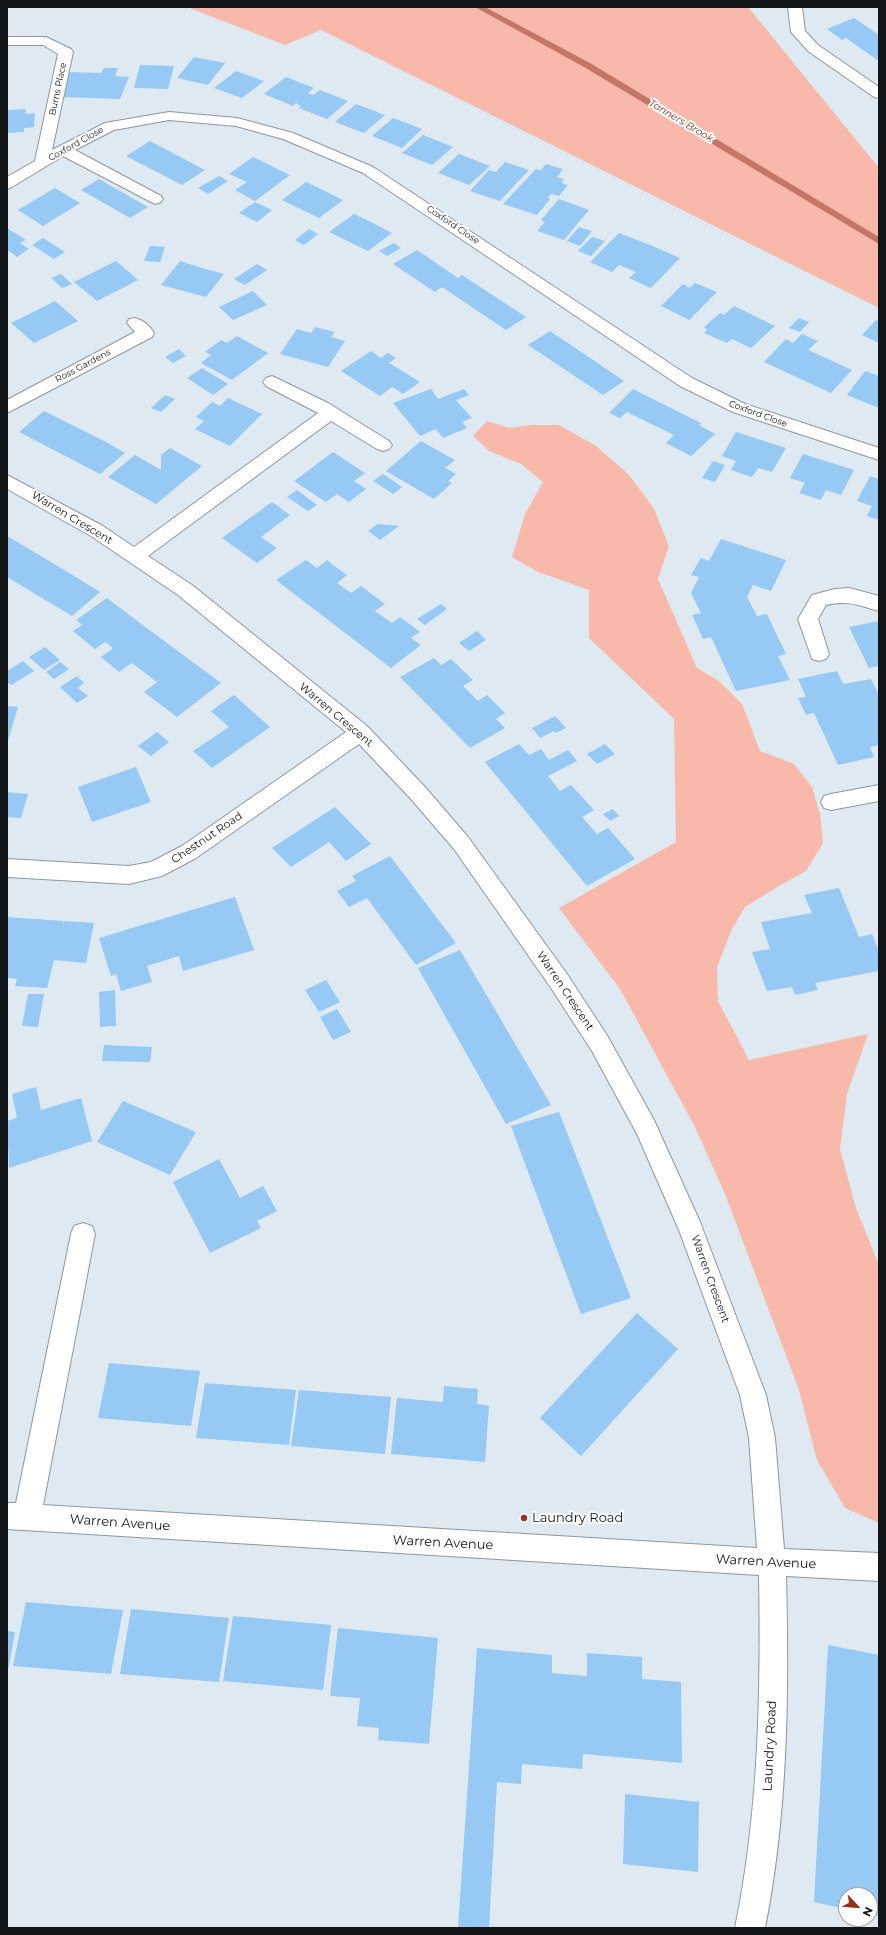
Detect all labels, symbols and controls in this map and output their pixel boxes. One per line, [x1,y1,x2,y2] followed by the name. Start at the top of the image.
[47,62,69,116] street label: Burns Place
[647,97,715,145] water label: Tanners Brook
[47,124,105,164] street label: Coxford Close
[425,203,481,247] street label: Coxford Close
[54,347,112,385] street label: Ross Gardens
[727,398,789,430] street label: Coxford Close
[29,489,115,547] street label: Warren Crescent
[296,680,376,750] street label: Warren Crescent
[169,809,245,867] street label: Chestnut Road
[534,949,596,1033] street label: Warren Crescent
[688,1233,732,1325] street label: Warren Crescent
[532,1510,623,1526] place label: Laundry Road
[69,1512,171,1534] street label: Warren Avenue
[519,1513,529,1523] marker: Laundry Road
[392,1533,494,1553] street label: Warren Avenue
[715,1552,817,1572] street label: Warren Avenue
[760,1700,780,1792] street label: Laundry Road
[838,1887,878,1927] north arrow
[860,1905,876,1919] text: N

